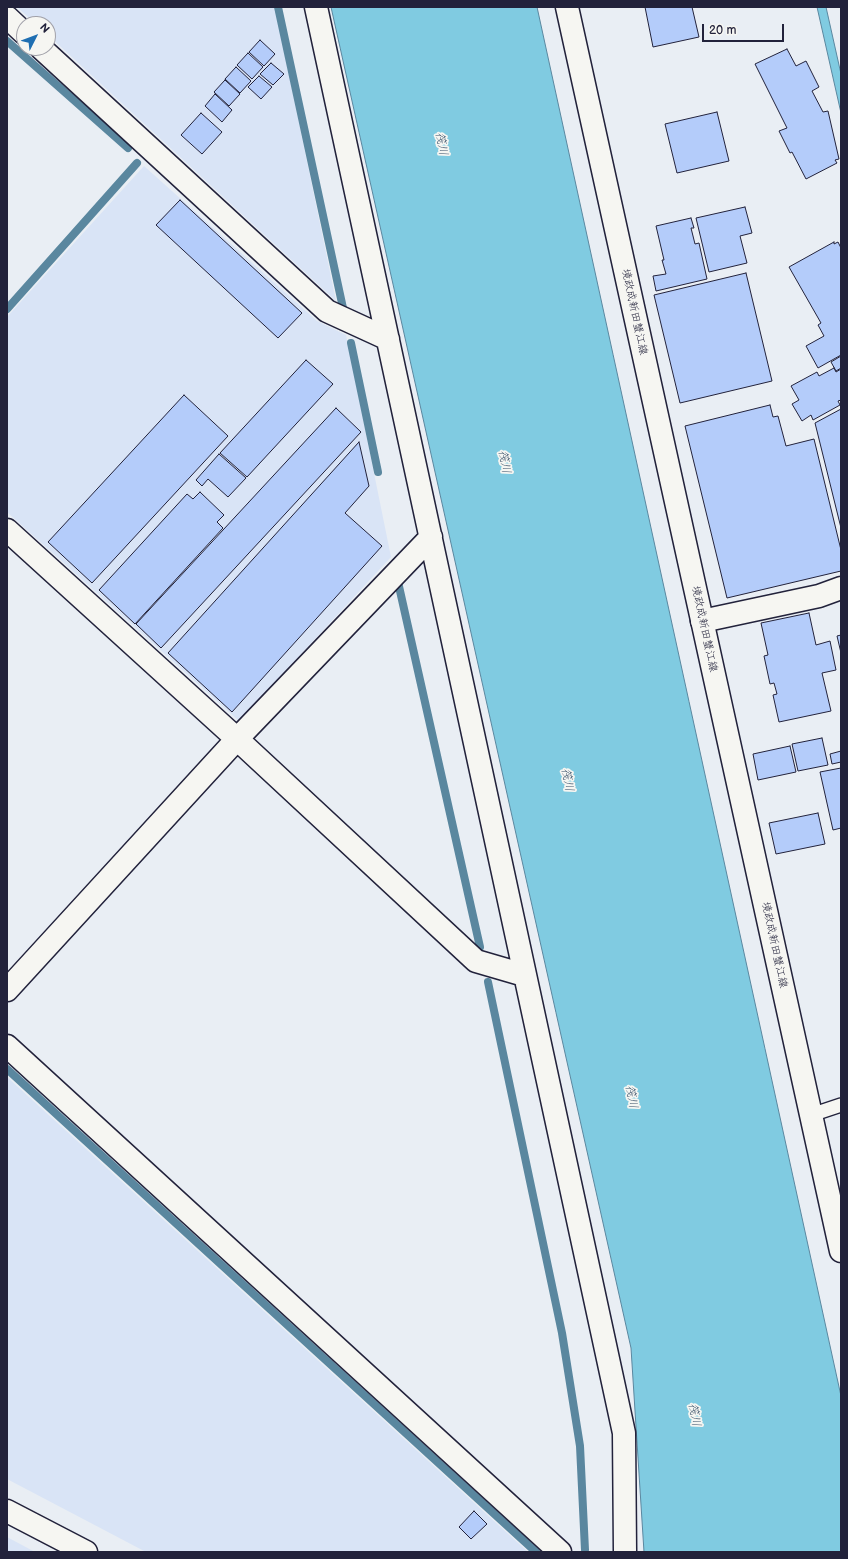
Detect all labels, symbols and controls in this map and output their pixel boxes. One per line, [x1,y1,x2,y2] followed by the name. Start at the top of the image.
[16,16,56,56] north arrow
[704,16,786,42] scale bar
[37,21,52,36] text: N
[709,23,736,38] text: 20 m
[432,131,450,157] water label: 筏川
[618,268,650,356] street label: 境政成新田蟹江線
[495,449,513,475] water label: 筏川
[688,585,720,673] street label: 境政成新田蟹江線
[558,767,576,793] water label: 筏川
[758,901,790,989] street label: 境政成新田蟹江線
[622,1084,640,1110] water label: 筏川
[685,1402,703,1428] water label: 筏川

